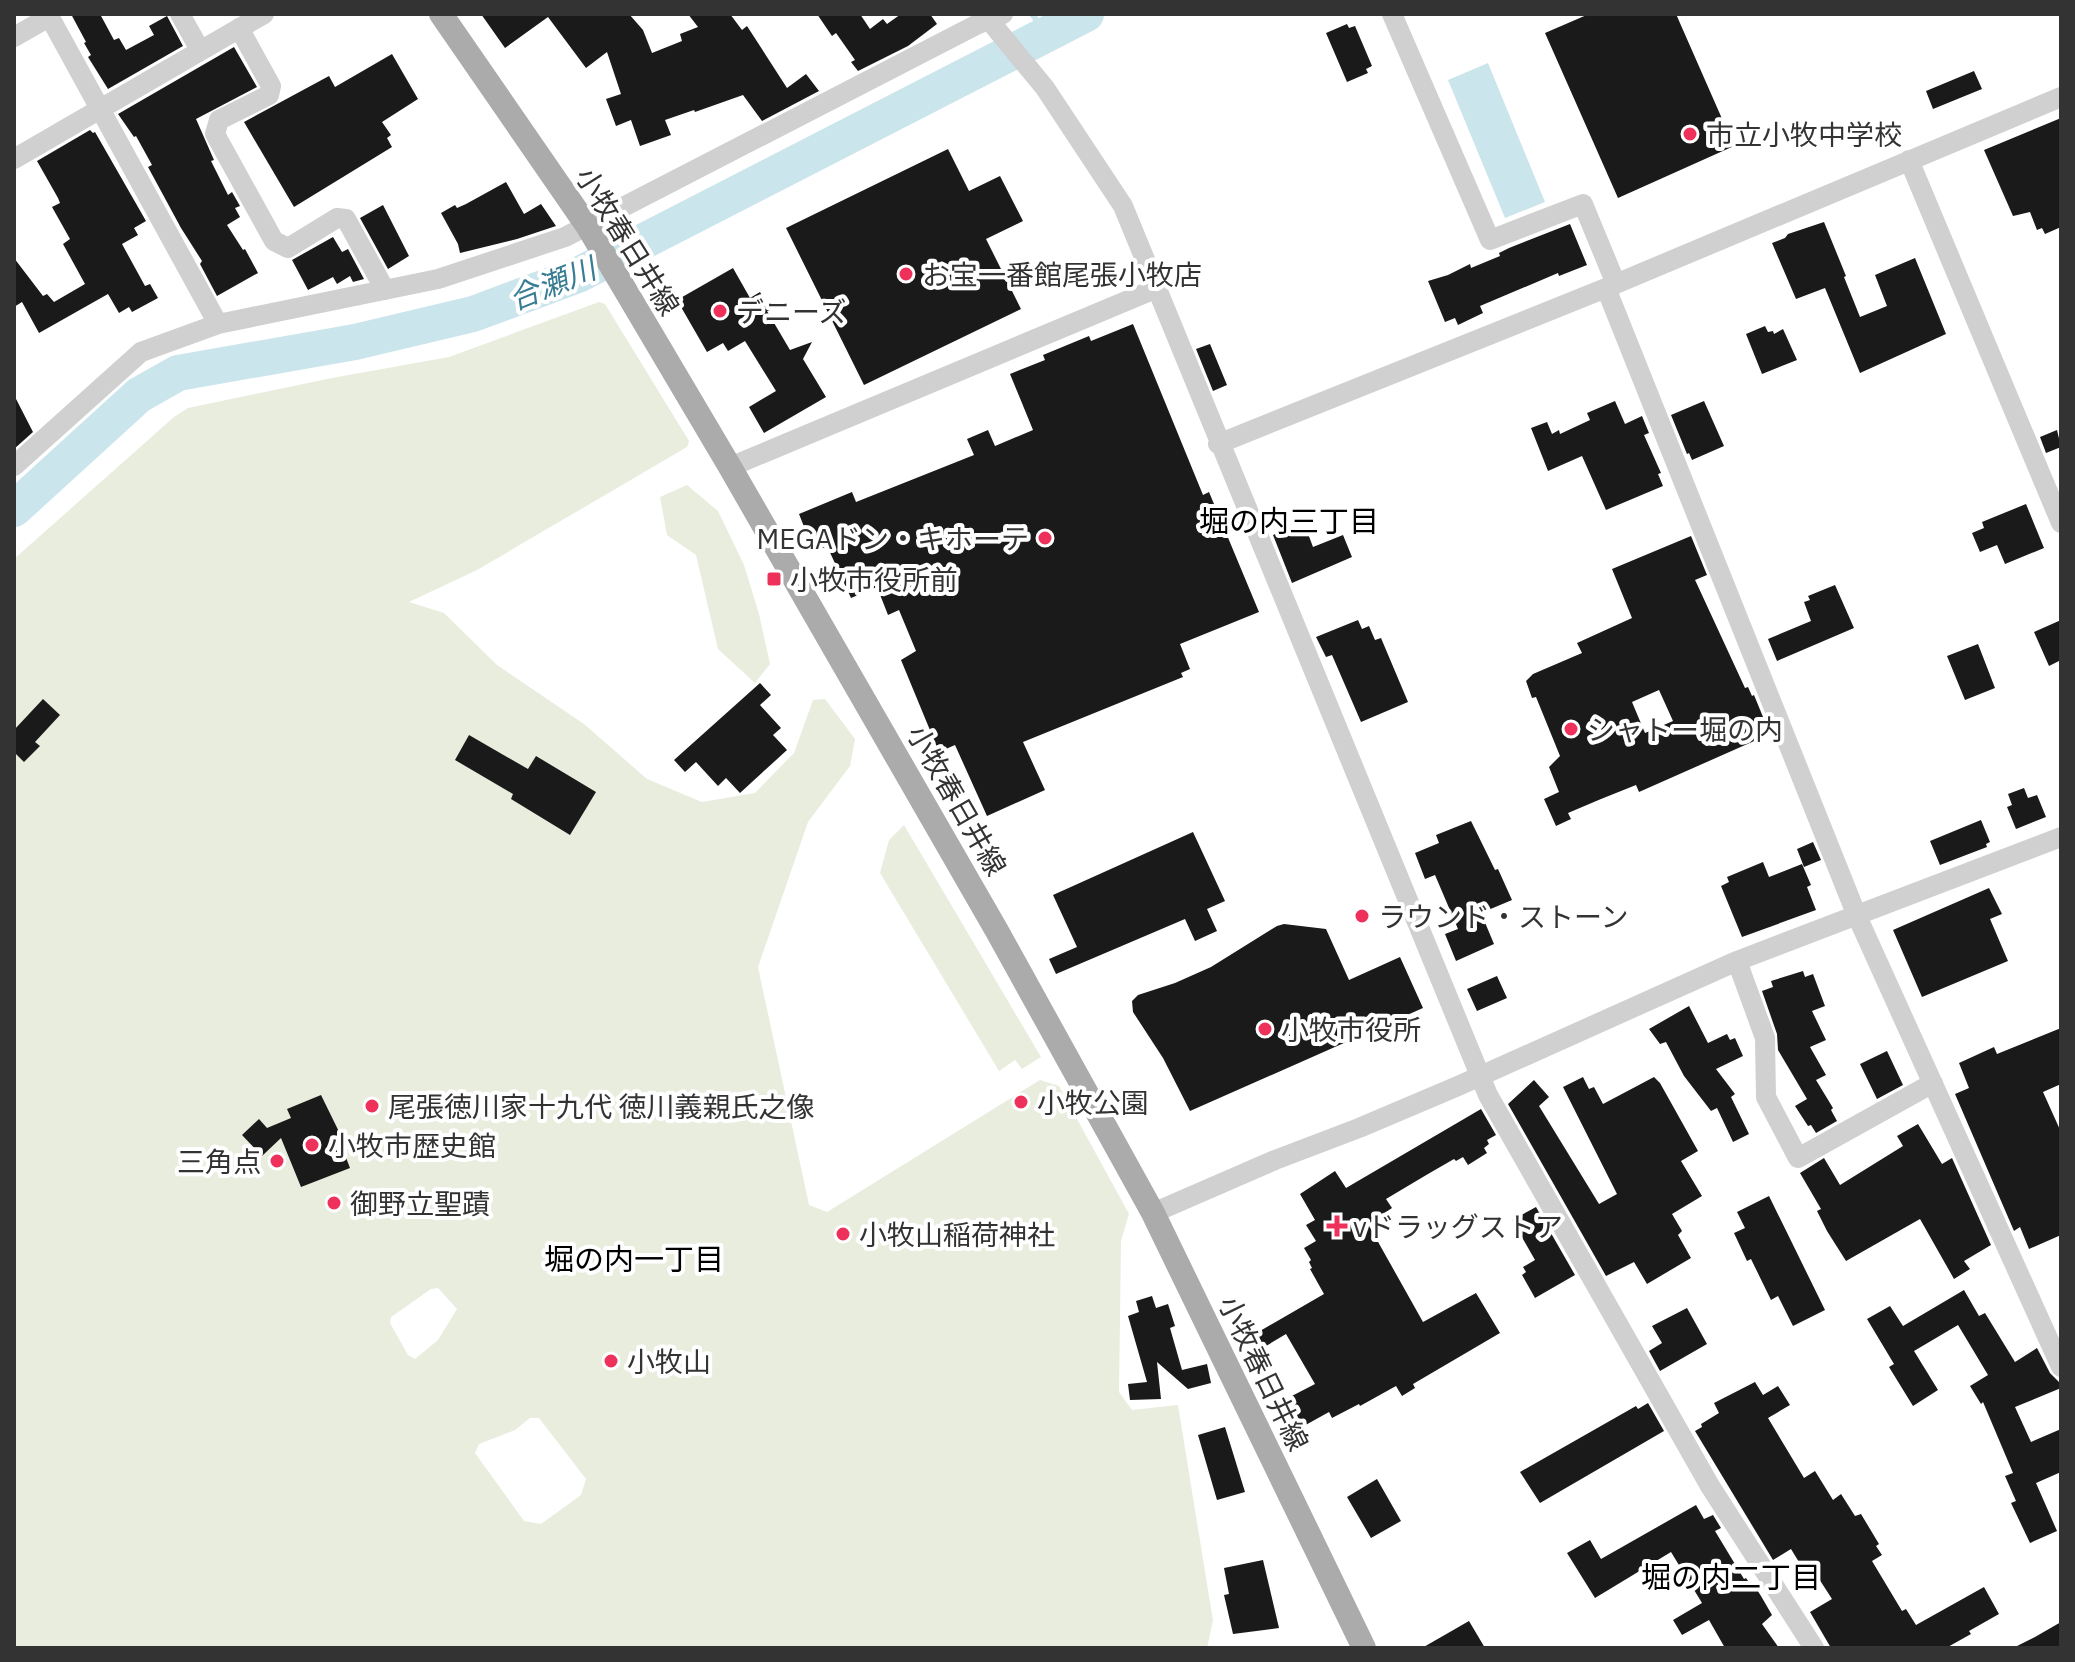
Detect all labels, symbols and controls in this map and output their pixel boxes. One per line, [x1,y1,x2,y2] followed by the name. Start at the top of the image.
[1706,116,1902,153] place label: 市立小牧中学校
[1681,125,1699,143] marker: 市立小牧中学校
[568,160,688,322] street label: 小牧春日井線
[503,247,604,318] water label: 合瀬川
[922,256,1202,293] place label: お宝一番館尾張小牧店
[897,265,915,283] marker: お宝一番館尾張小牧店
[736,293,847,330] place label: デニーズ
[711,302,729,320] marker: デニーズ
[1199,501,1379,540] district label: 堀の内三丁目
[757,520,1029,557] place label: MEGAドン・キホーテ
[1036,529,1054,547] marker: MEGAドン・キホーテ
[790,561,958,598] place label: 小牧市役所前
[765,570,783,588] marker: 小牧市役所前
[1587,711,1783,748] place label: シャトー堀の内
[899,718,1015,882] street label: 小牧春日井線
[1562,720,1580,738] marker: シャトー堀の内
[1378,898,1629,935] place label: ラウンド・ストーン
[1353,907,1371,925] marker: ラウンド・ストーン
[1281,1011,1421,1048] place label: 小牧市役所
[1256,1020,1274,1038] marker: 小牧市役所
[1037,1084,1149,1121] place label: 小牧公園
[388,1088,815,1125] place label: 尾張徳川家十九代 徳川義親氏之像
[1012,1093,1030,1111] marker: 小牧公園
[363,1097,381,1115] marker: 尾張徳川家十九代 徳川義親氏之像
[328,1127,496,1164] place label: 小牧市歴史館
[303,1136,321,1154] marker: 小牧市歴史館
[177,1143,261,1180] place label: 三角点
[268,1152,286,1170] marker: 三角点
[350,1185,490,1222] place label: 御野立聖蹟
[325,1194,343,1212] marker: 御野立聖蹟
[1353,1208,1563,1245] place label: vドラッグストア
[859,1216,1055,1253] place label: 小牧山稲荷神社
[1328,1217,1346,1235] marker: vドラッグストア
[834,1225,852,1243] marker: 小牧山稲荷神社
[544,1239,724,1278] district label: 堀の内一丁目
[1211,1289,1317,1457] street label: 小牧春日井線
[627,1343,711,1380] place label: 小牧山
[602,1352,620,1370] marker: 小牧山
[1641,1557,1821,1596] district label: 堀の内二丁目

